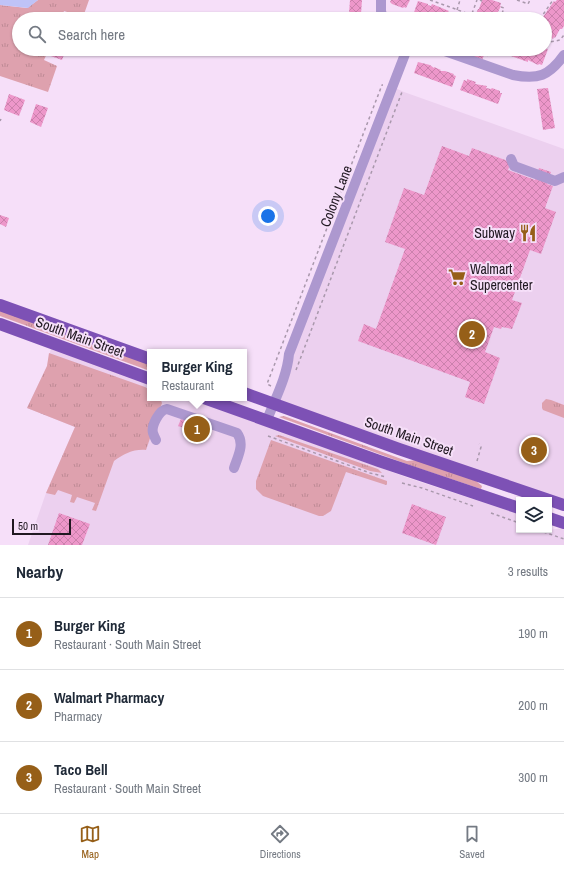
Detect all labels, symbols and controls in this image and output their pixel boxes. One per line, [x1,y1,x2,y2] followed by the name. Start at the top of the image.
[12,12,552,56] search box
[26,23,48,45] icon: search
[58,24,125,45] text: Search here
[316,163,356,229] street label: Colony Lane
[258,206,278,226] your location
[518,223,538,243] restaurant icon: Subway
[474,224,515,242] place label: Subway
[470,260,533,294] place label: Walmart Supercenter
[447,267,467,287] supermarket icon: Walmart Supercenter
[33,313,127,361] street label: South Main Street
[459,319,485,349] pin: 2
[147,349,247,401] popup
[161,356,233,377] text: Burger King
[161,377,214,394] text: Restaurant
[362,412,456,460] street label: South Main Street
[184,414,210,444] pin: 1
[521,435,547,465] pin: 3
[516,497,552,533] map controls
[516,497,552,533] button: layers
[12,517,71,536] scale bar
[18,519,38,533] text: 50 m
[16,560,63,583] text: Nearby
[508,563,548,580] text: 3 results
[54,615,125,636] text: Burger King
[26,625,32,642] text: 1
[518,625,548,642] text: 190 m
[54,636,201,653] text: Restaurant · South Main Street
[54,687,164,708] text: Walmart Pharmacy
[26,697,32,714] text: 2
[518,697,548,714] text: 200 m
[54,708,102,725] text: Pharmacy
[54,759,108,780] text: Taco Bell
[26,769,32,786] text: 3
[518,769,548,786] text: 300 m
[54,780,201,797] text: Restaurant · South Main Street
[79,823,101,861] tab: Map
[260,823,301,861] tab: Directions
[459,823,485,861] tab: Saved

